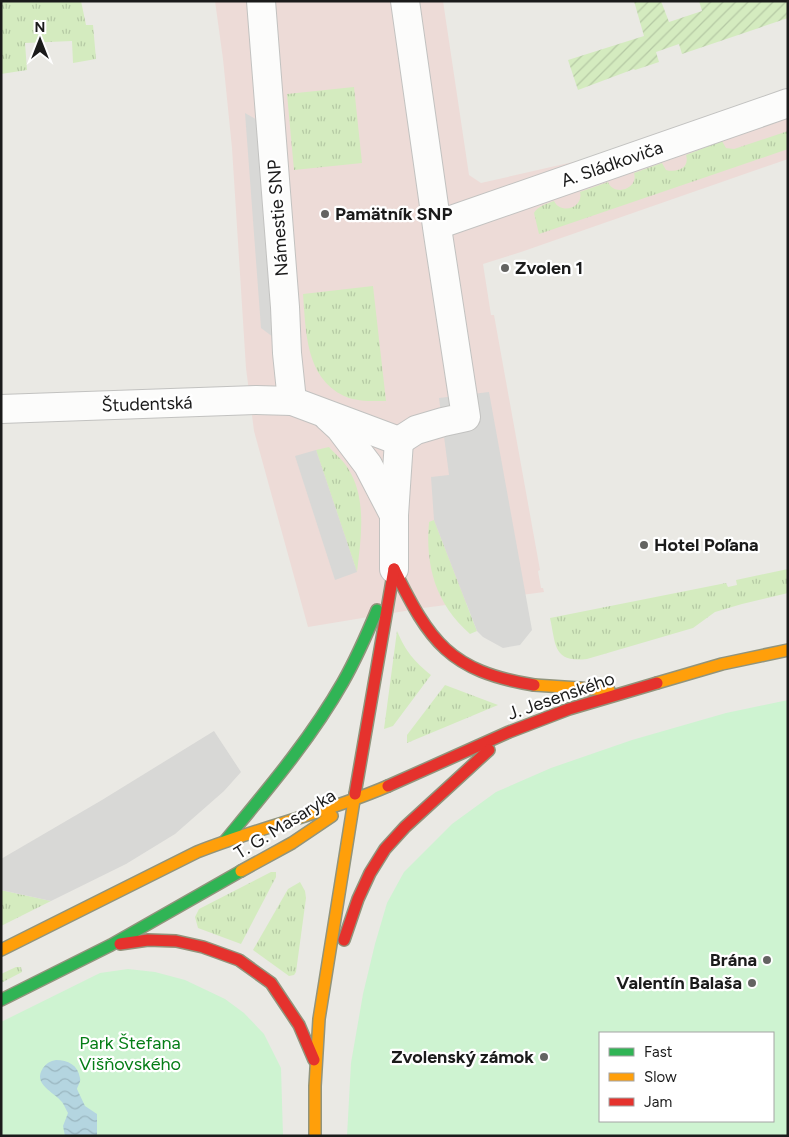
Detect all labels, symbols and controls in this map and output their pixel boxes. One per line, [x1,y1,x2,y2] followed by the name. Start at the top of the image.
[15,15,65,65] north arrow
[35,19,45,36] text: N
[558,136,666,192] street label: A. Sládkoviča
[263,159,293,277] street label: Námestie SNP
[335,203,452,225] place label: Pamätník SNP
[319,208,331,220] marker: Pamätník SNP
[515,257,583,279] place label: Zvolen 1
[499,262,511,274] marker: Zvolen 1
[101,391,193,417] street label: Študentská
[654,534,759,556] place label: Hotel Poľana
[638,539,650,551] marker: Hotel Poľana
[504,667,618,725] street label: J. Jesenského
[230,784,340,864] street label: T. G. Masaryka
[710,949,757,971] place label: Brána
[761,954,773,966] marker: Brána
[616,972,742,994] place label: Valentín Balaša
[746,977,758,989] marker: Valentín Balaša
[79,1032,181,1075] park label: Park Štefana Višňovského
[599,1032,774,1122] legend
[644,1043,673,1061] text: Fast
[391,1046,534,1068] place label: Zvolenský zámok
[538,1051,550,1063] marker: Zvolenský zámok
[644,1068,677,1086] text: Slow
[644,1093,672,1111] text: Jam

